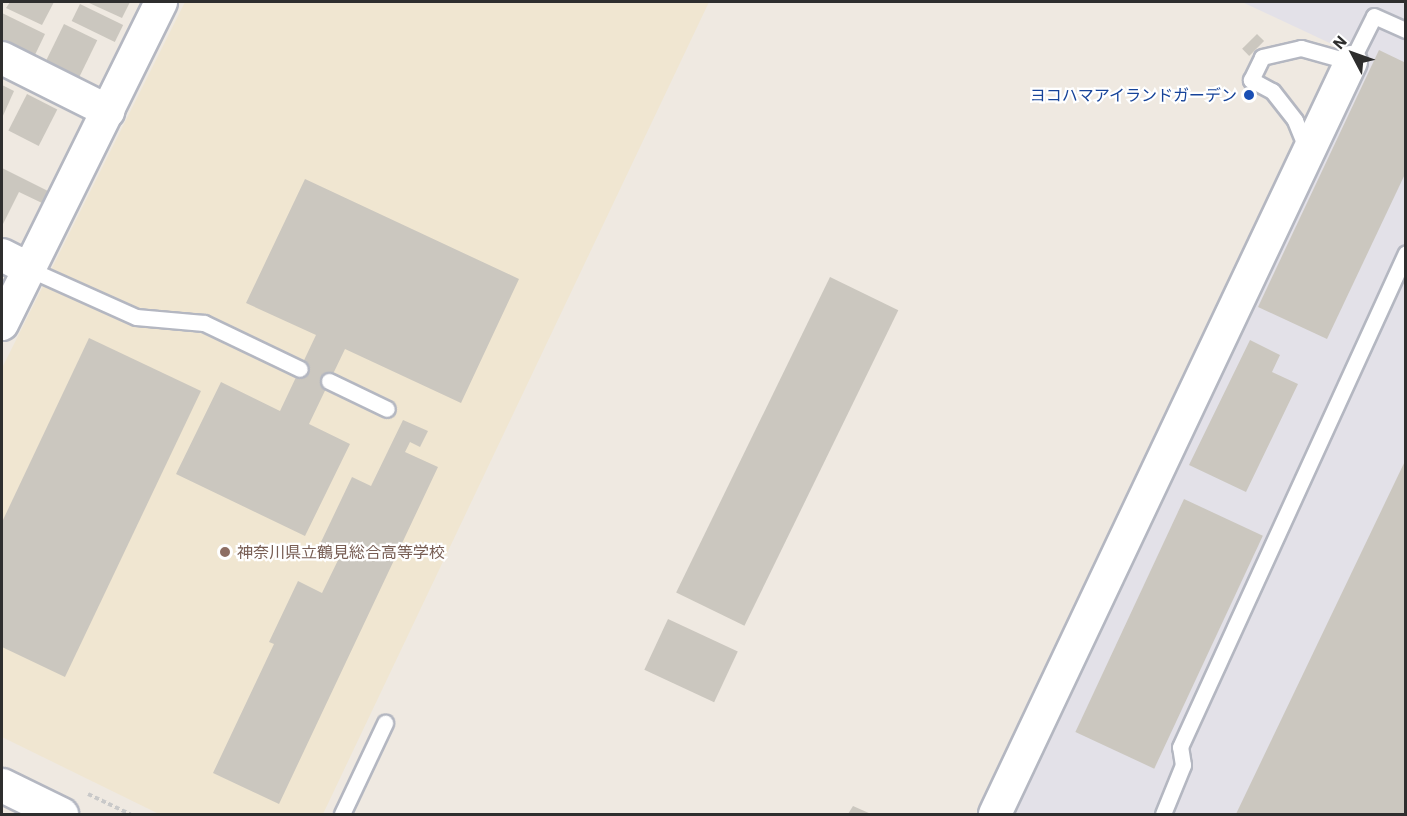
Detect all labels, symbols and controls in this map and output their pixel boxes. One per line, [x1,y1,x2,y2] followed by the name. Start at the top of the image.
[1323,24,1383,84] north arrow
[1328,31,1351,53] text: N
[1029,85,1237,105] place label: ヨコハマアイランドガーデン
[1242,88,1256,102] marker: ヨコハマアイランドガーデン
[237,542,445,562] place label: 神奈川県立鶴見総合高等学校
[218,545,232,559] marker: 神奈川県立鶴見総合高等学校

